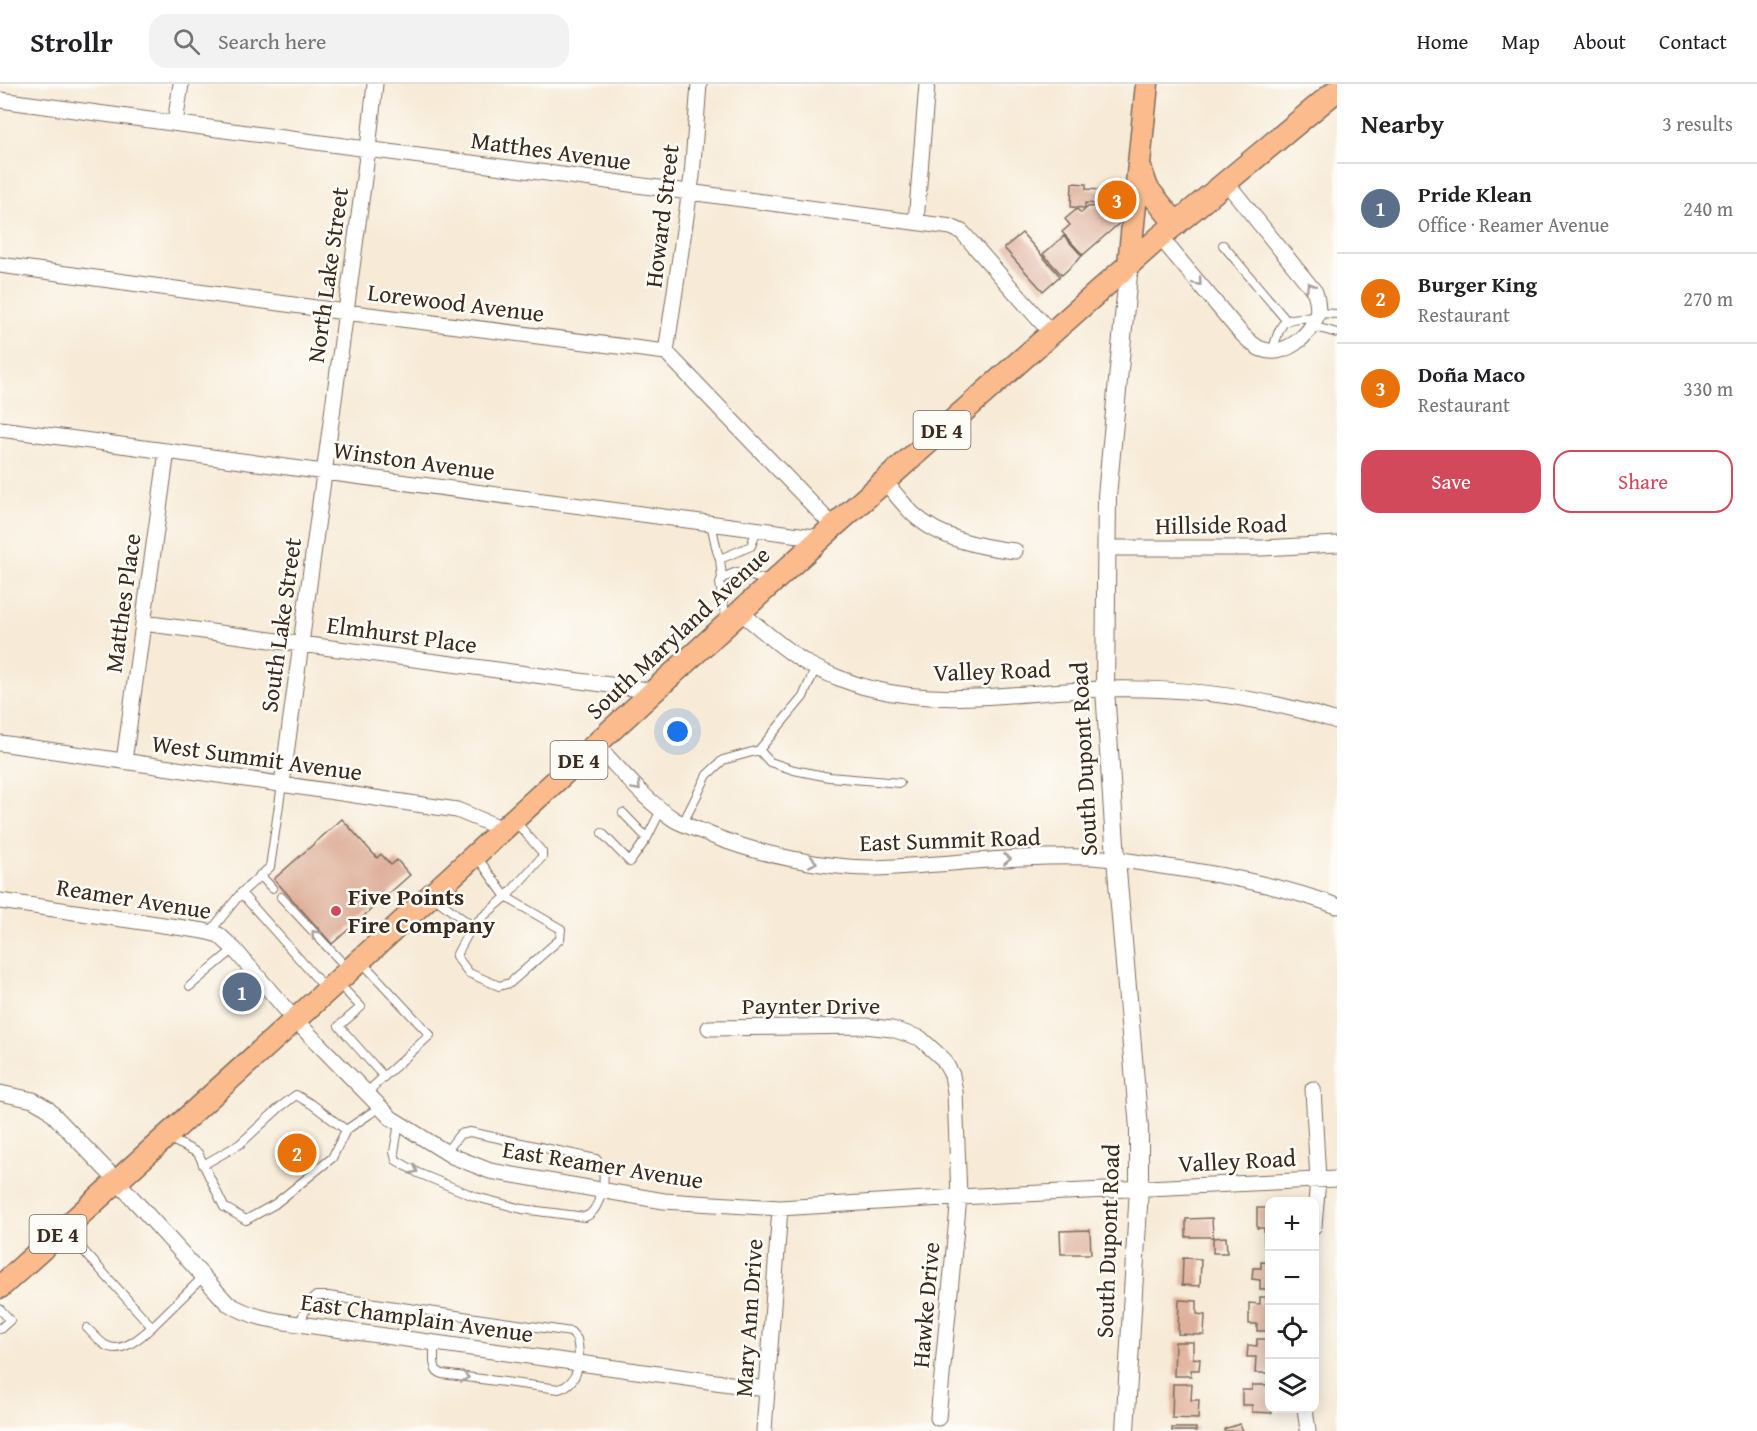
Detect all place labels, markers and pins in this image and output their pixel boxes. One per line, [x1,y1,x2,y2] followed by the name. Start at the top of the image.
[1098,178,1136,222] pin: 3
[348,879,496,942] place label: Five Points Fire Company
[329,904,343,918] marker: Five Points Fire Company
[222,970,262,1014] pin: 1
[278,1130,316,1176] pin: 2

